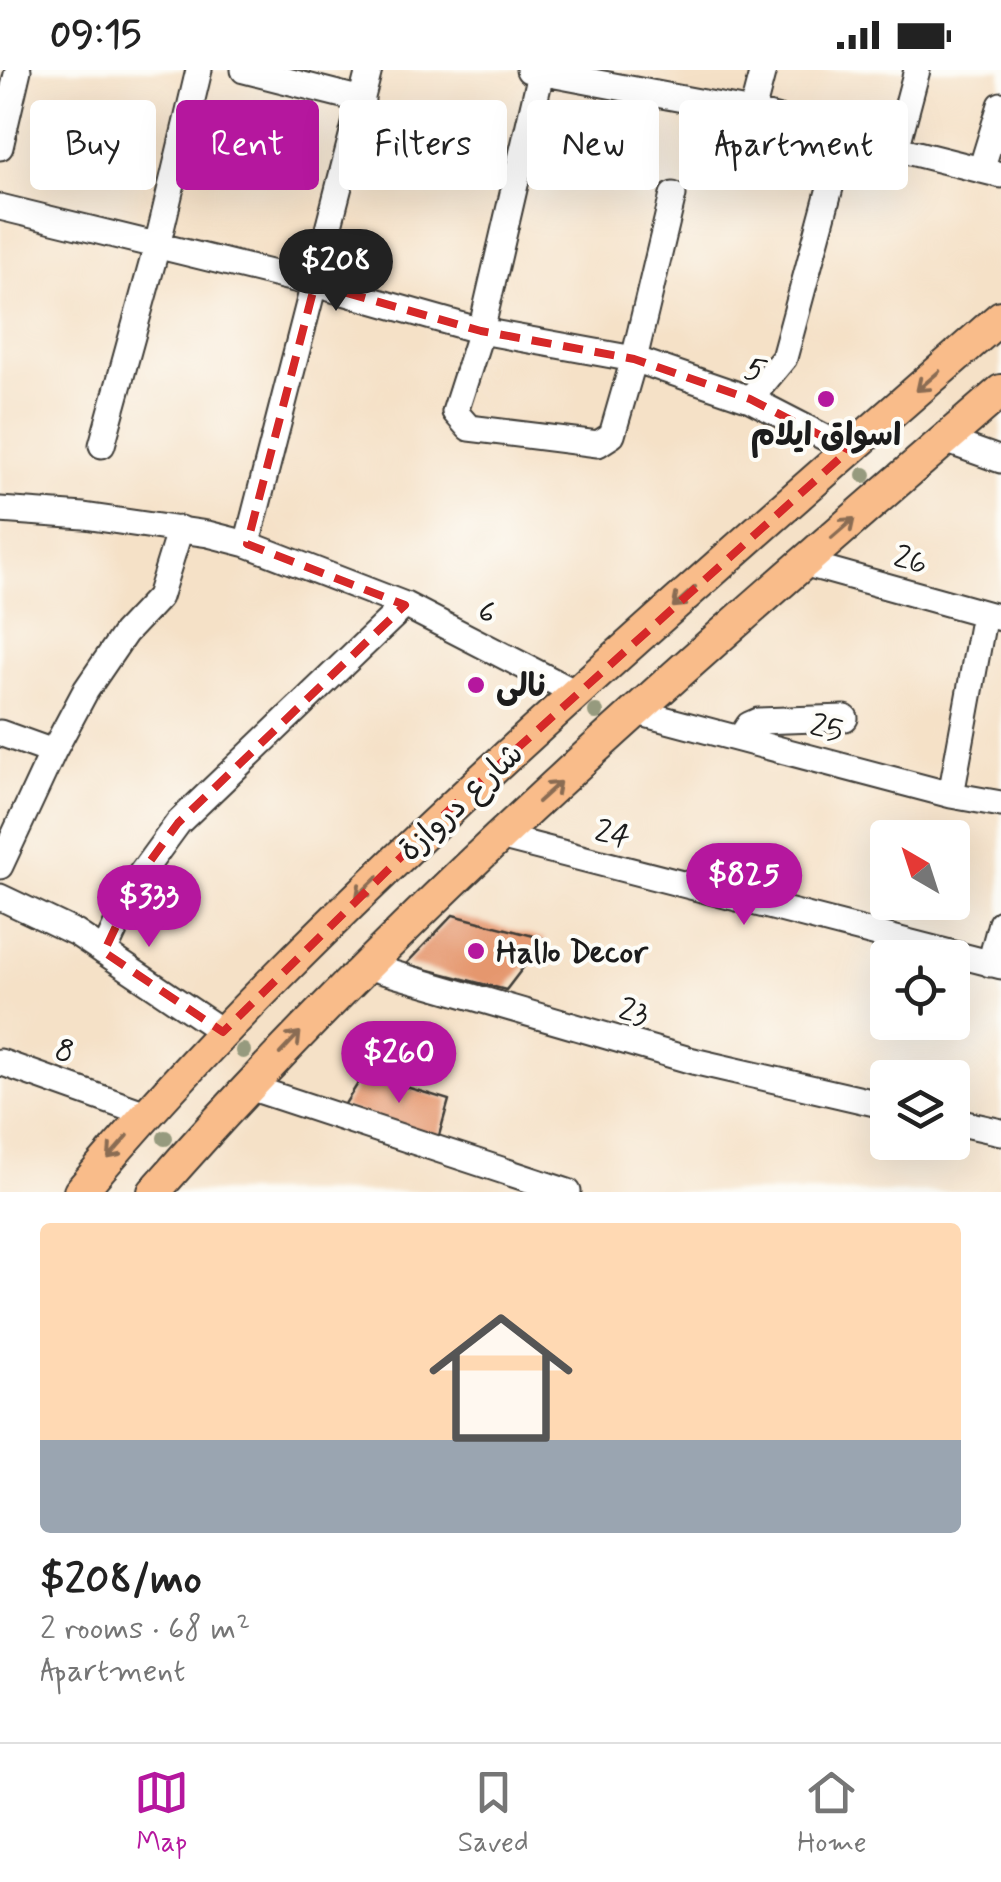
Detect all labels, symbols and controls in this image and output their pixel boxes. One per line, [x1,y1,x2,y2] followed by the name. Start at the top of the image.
[50,11,141,60] text: 09:15
[30,100,156,190] chip: Buy
[176,100,319,190] chip: Rent
[339,100,507,190] chip: Filters
[527,100,659,190] chip: New
[679,100,908,190] chip: Apartment
[277,229,395,314] pin: $208
[301,240,371,282] text: $208
[738,348,772,394] street label: 5
[916,370,941,393] one-way arrow
[815,388,837,410] marker: اسواق ایلام
[751,415,901,458] place label: اسواق ایلام
[829,518,855,540] one-way arrow
[889,536,932,586] street label: 26
[672,585,697,608] one-way arrow
[470,590,504,635] street label: 6
[496,666,546,708] place label: نالی
[465,674,487,696] marker: نالی
[805,704,848,753] street label: 25
[390,734,533,871] street label: شارع دروازة
[536,781,561,804] one-way arrow
[590,810,635,860] street label: 24
[870,820,970,920] north arrow
[870,820,970,1160] map controls
[685,843,803,928] pin: $825
[708,854,780,896] text: $825
[90,865,208,950] pin: $333
[356,875,380,899] one-way arrow
[119,876,179,918] text: $333
[496,932,649,974] place label: Hallo Decor
[465,940,487,962] marker: Hallo Decor
[870,940,970,1040] button: locate
[614,989,653,1037] street label: 23
[340,1021,458,1106] pin: $260
[49,1029,80,1075] street label: 8
[278,1031,302,1055] one-way arrow
[363,1032,435,1074] text: $260
[870,1060,970,1160] button: layers
[107,1133,129,1159] one-way arrow
[411,1288,591,1468] icon: home
[40,1553,202,1608] text: $208/mo
[40,1608,250,1650] text: 2 rooms · 68 m²
[40,1650,185,1692] text: Apartment
[134,1765,189,1862] tab: Map
[458,1765,529,1862] tab: Saved
[797,1765,867,1862] tab: Home

